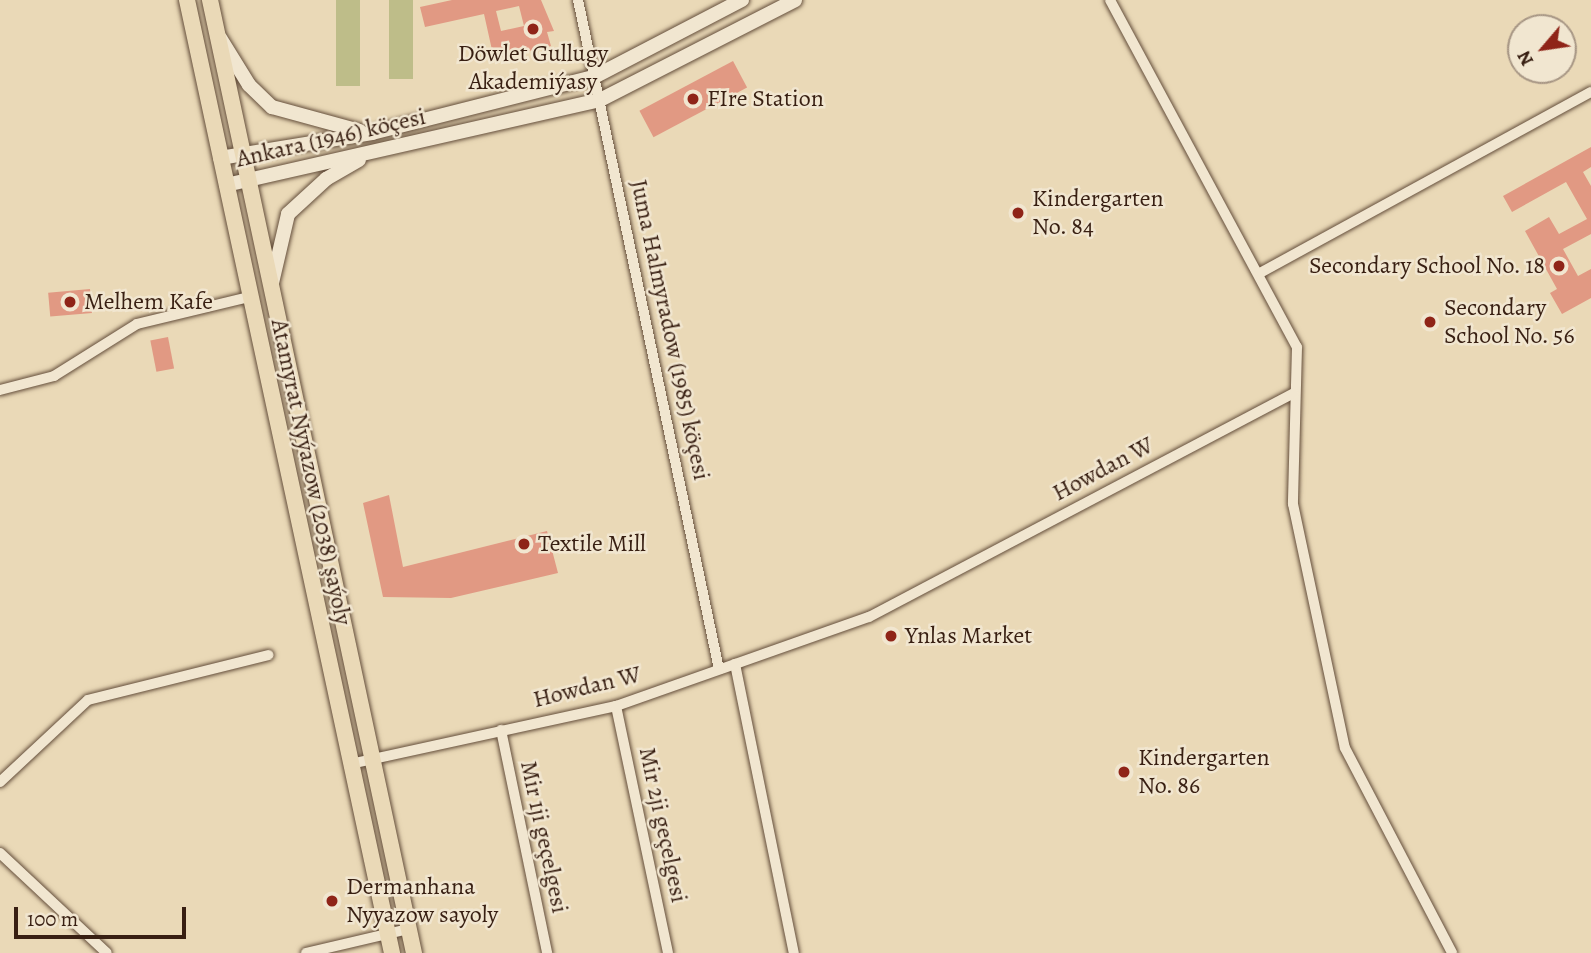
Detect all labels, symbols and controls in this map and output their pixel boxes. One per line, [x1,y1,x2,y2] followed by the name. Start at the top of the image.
[1507,14,1577,84] north arrow
[525,21,541,37] marker: Döwlet Gullugy Akademiýasy
[458,40,608,96] place label: Döwlet Gullugy Akademiýasy
[1511,46,1540,71] text: N
[707,85,824,113] place label: FIre Station
[685,91,701,107] marker: FIre Station
[233,102,429,174] street label: Ankara (1946) köçesi
[624,177,716,483] street label: Juma Halmyradow (1985) köçesi
[1032,185,1164,241] place label: Kindergarten No. 84
[1010,205,1026,221] marker: Kindergarten No. 84
[1309,252,1545,280] place label: Secondary School No. 18
[1551,258,1567,274] marker: Secondary School No. 18
[84,288,213,316] place label: Melhem Kafe
[62,294,78,310] marker: Melhem Kafe
[1444,294,1575,350] place label: Secondary School No. 56
[1422,314,1438,330] marker: Secondary School No. 56
[264,316,358,628] street label: Atamyrat Nyýazow (2038) şaýoly
[1048,430,1158,508] street label: Howdan W
[538,530,646,558] place label: Textile Mill
[516,536,532,552] marker: Textile Mill
[905,622,1032,650] place label: Ynlas Market
[883,628,899,644] marker: Ynlas Market
[530,660,644,714] street label: Howdan W
[1138,744,1270,800] place label: Kindergarten No. 86
[632,745,694,905] street label: Mir 2ji geçelgesi
[514,758,574,916] street label: Mir 1ji geçelgesi
[1116,764,1132,780] marker: Kindergarten No. 86
[346,873,498,929] place label: Dermanhana Nyyazow sayoly
[324,893,340,909] marker: Dermanhana Nyyazow sayoly
[18,894,189,938] scale bar
[27,905,78,933] text: 100 m

